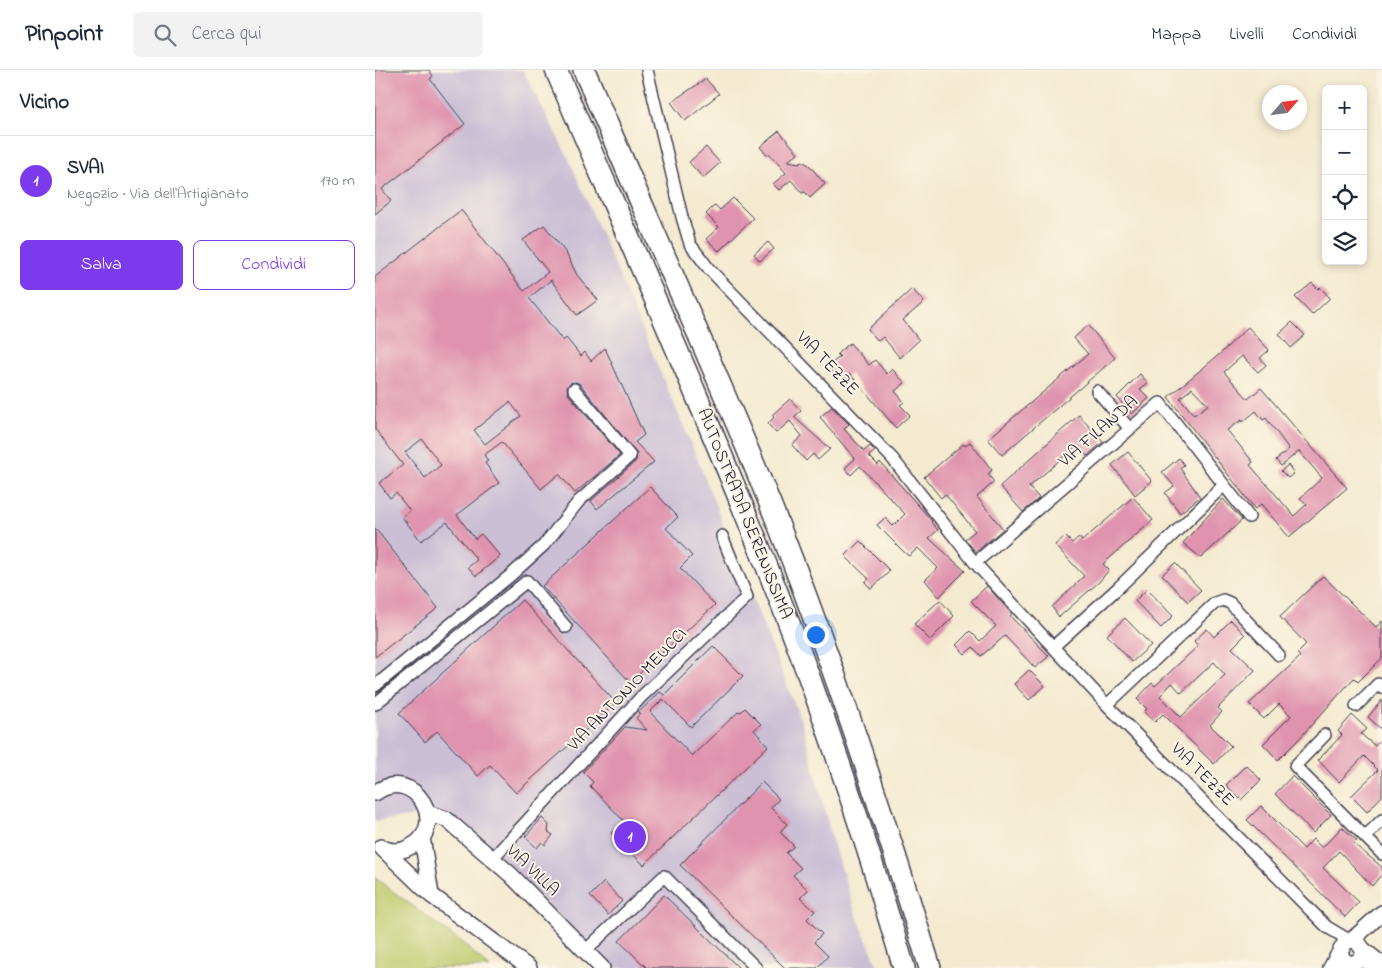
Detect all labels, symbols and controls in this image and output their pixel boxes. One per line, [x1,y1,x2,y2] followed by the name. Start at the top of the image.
[133,12,483,57] search box
[25,17,103,52] text: Pinpoint
[151,21,179,49] icon: search
[191,21,262,48] text: Cerca qui
[1151,22,1201,48] text: Mappa
[1229,22,1264,48] text: Livelli
[1292,22,1357,48] text: Condividi
[1262,85,1307,130] north arrow
[1322,85,1367,265] map controls
[1322,85,1367,130] button: +
[20,88,69,118] text: Vicino
[1322,130,1367,175] button: −
[67,155,104,182] text: SVAI
[33,169,39,193] text: 1
[320,169,355,193] text: 170 m
[1322,175,1367,220] button: locate
[67,182,249,206] text: Negozio · Via dell'Artigianato
[1322,220,1367,265] button: layers
[20,240,183,290] button: Salva
[193,240,355,290] button: Condividi
[789,325,864,402] street label: VIA TEZZE
[1053,390,1145,475] street label: VIA FILANDA
[690,405,798,623] street label: AUTOSTRADA SERENISSIMA
[561,622,694,758] street label: VIA ANTONIO MEUCCI
[803,622,829,648] your location
[1164,737,1240,813] street label: VIA TEZZE
[614,818,646,856] pin: 1
[499,838,565,903] street label: VIA VILLA

